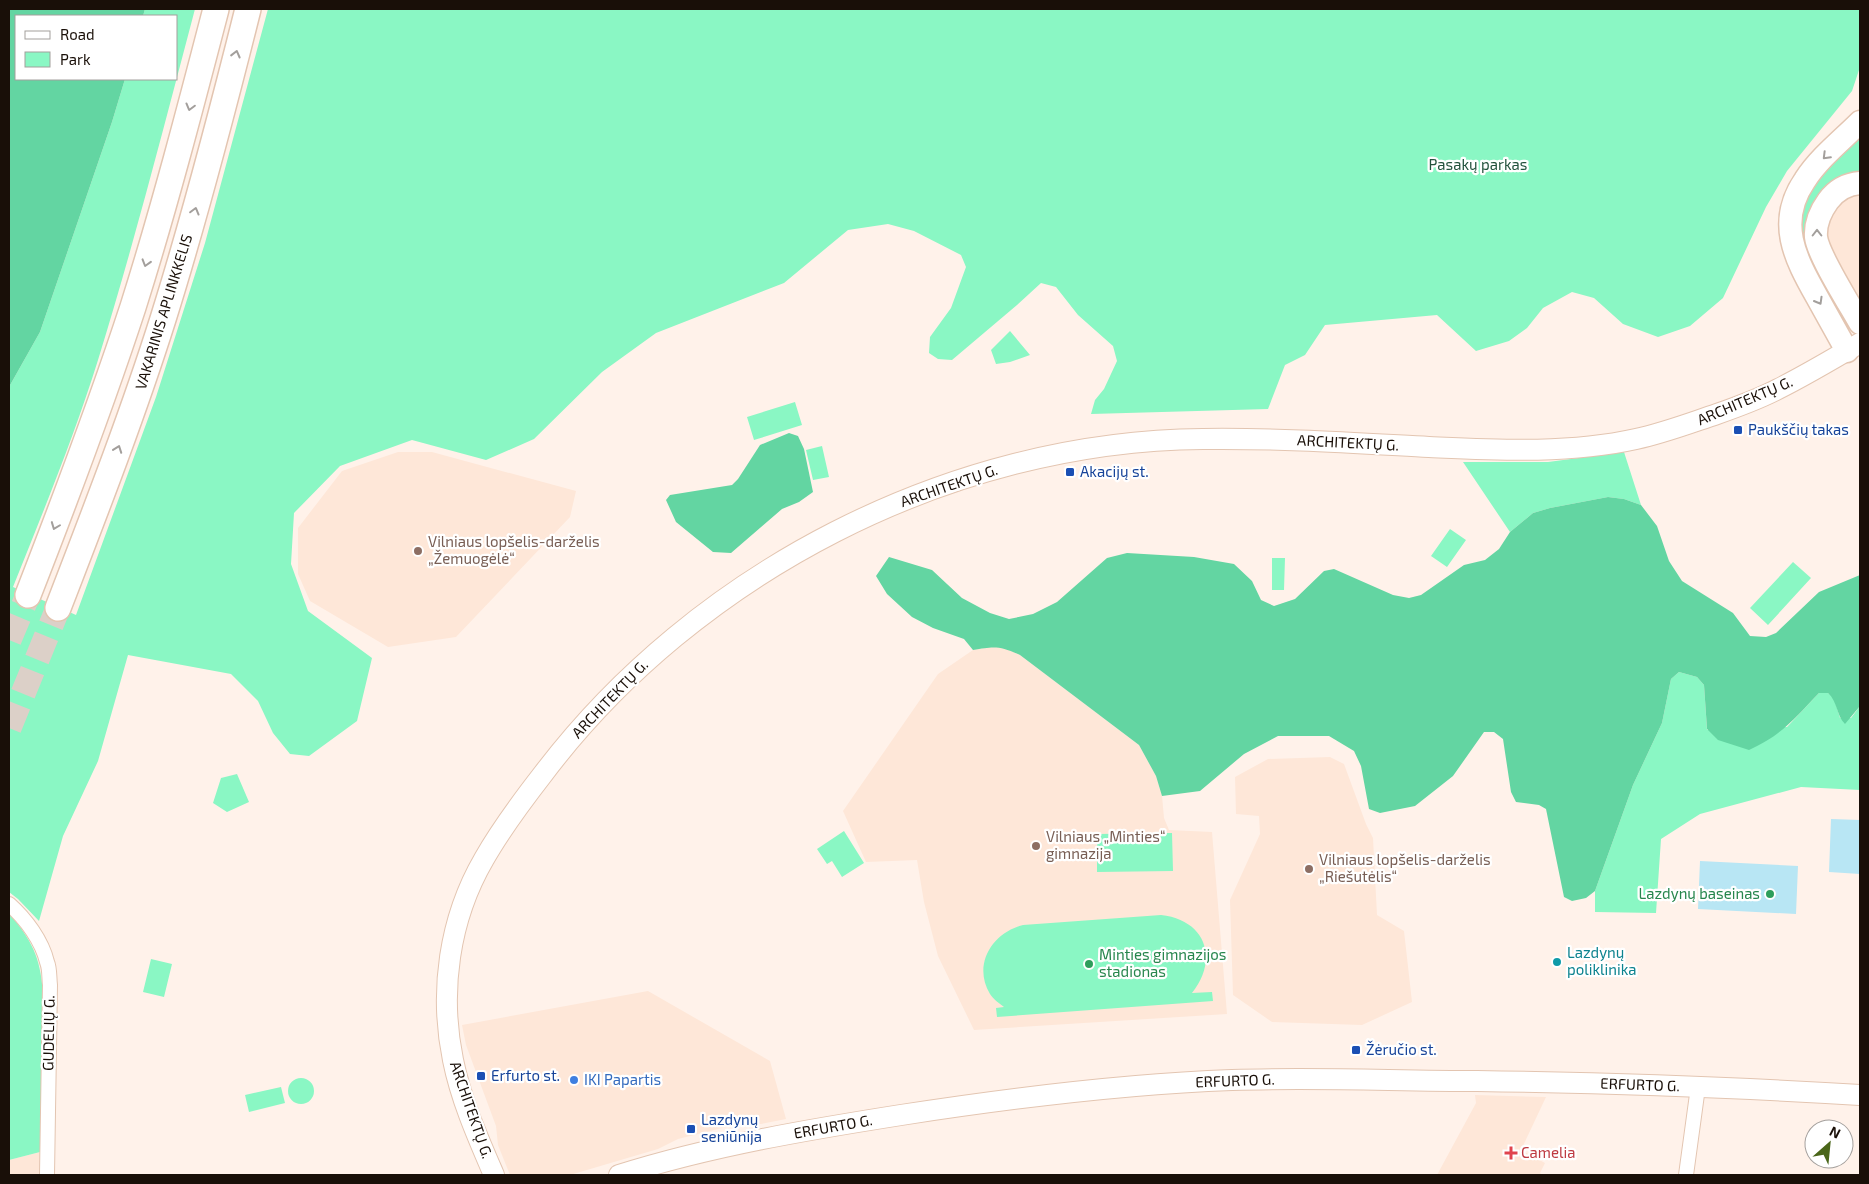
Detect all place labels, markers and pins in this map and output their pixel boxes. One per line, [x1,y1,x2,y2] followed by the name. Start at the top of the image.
[1748,420,1849,438] place label: Paukščių takas
[1732,424,1744,436] marker: Paukščių takas
[1080,462,1149,481] place label: Akacijų st.
[1064,466,1076,478] marker: Akacijų st.
[428,532,600,567] place label: Vilniaus lopšelis-darželis „Žemuogėlė“
[412,545,424,557] marker: Vilniaus lopšelis-darželis „Žemuogėlė“
[1046,827,1165,863] place label: Vilniaus „Minties“ gimnazija
[1030,840,1042,852] marker: Vilniaus „Minties“ gimnazija
[1319,850,1491,885] place label: Vilniaus lopšelis-darželis „Riešutėlis“
[1303,863,1315,875] marker: Vilniaus lopšelis-darželis „Riešutėlis“
[1639,884,1760,902] place label: Lazdynų baseinas
[1764,888,1776,900] marker: Lazdynų baseinas
[1567,943,1637,978] place label: Lazdynų poliklinika
[1099,945,1227,980] place label: Minties gimnazijos stadionas
[1551,956,1563,968] marker: Lazdynų poliklinika
[1083,958,1095,970] marker: Minties gimnazijos stadionas
[1366,1040,1437,1058] place label: Žėručio st.
[1350,1044,1362,1056] marker: Žėručio st.
[491,1066,560,1084] place label: Erfurto st.
[475,1070,487,1082] marker: Erfurto st.
[584,1070,661,1088] place label: IKI Papartis
[568,1074,580,1086] marker: IKI Papartis
[701,1110,762,1146] place label: Lazdynų seniūnija
[685,1123,697,1135] marker: Lazdynų seniūnija
[1521,1143,1575,1161] place label: Camelia
[1505,1147,1517,1159] marker: Camelia

